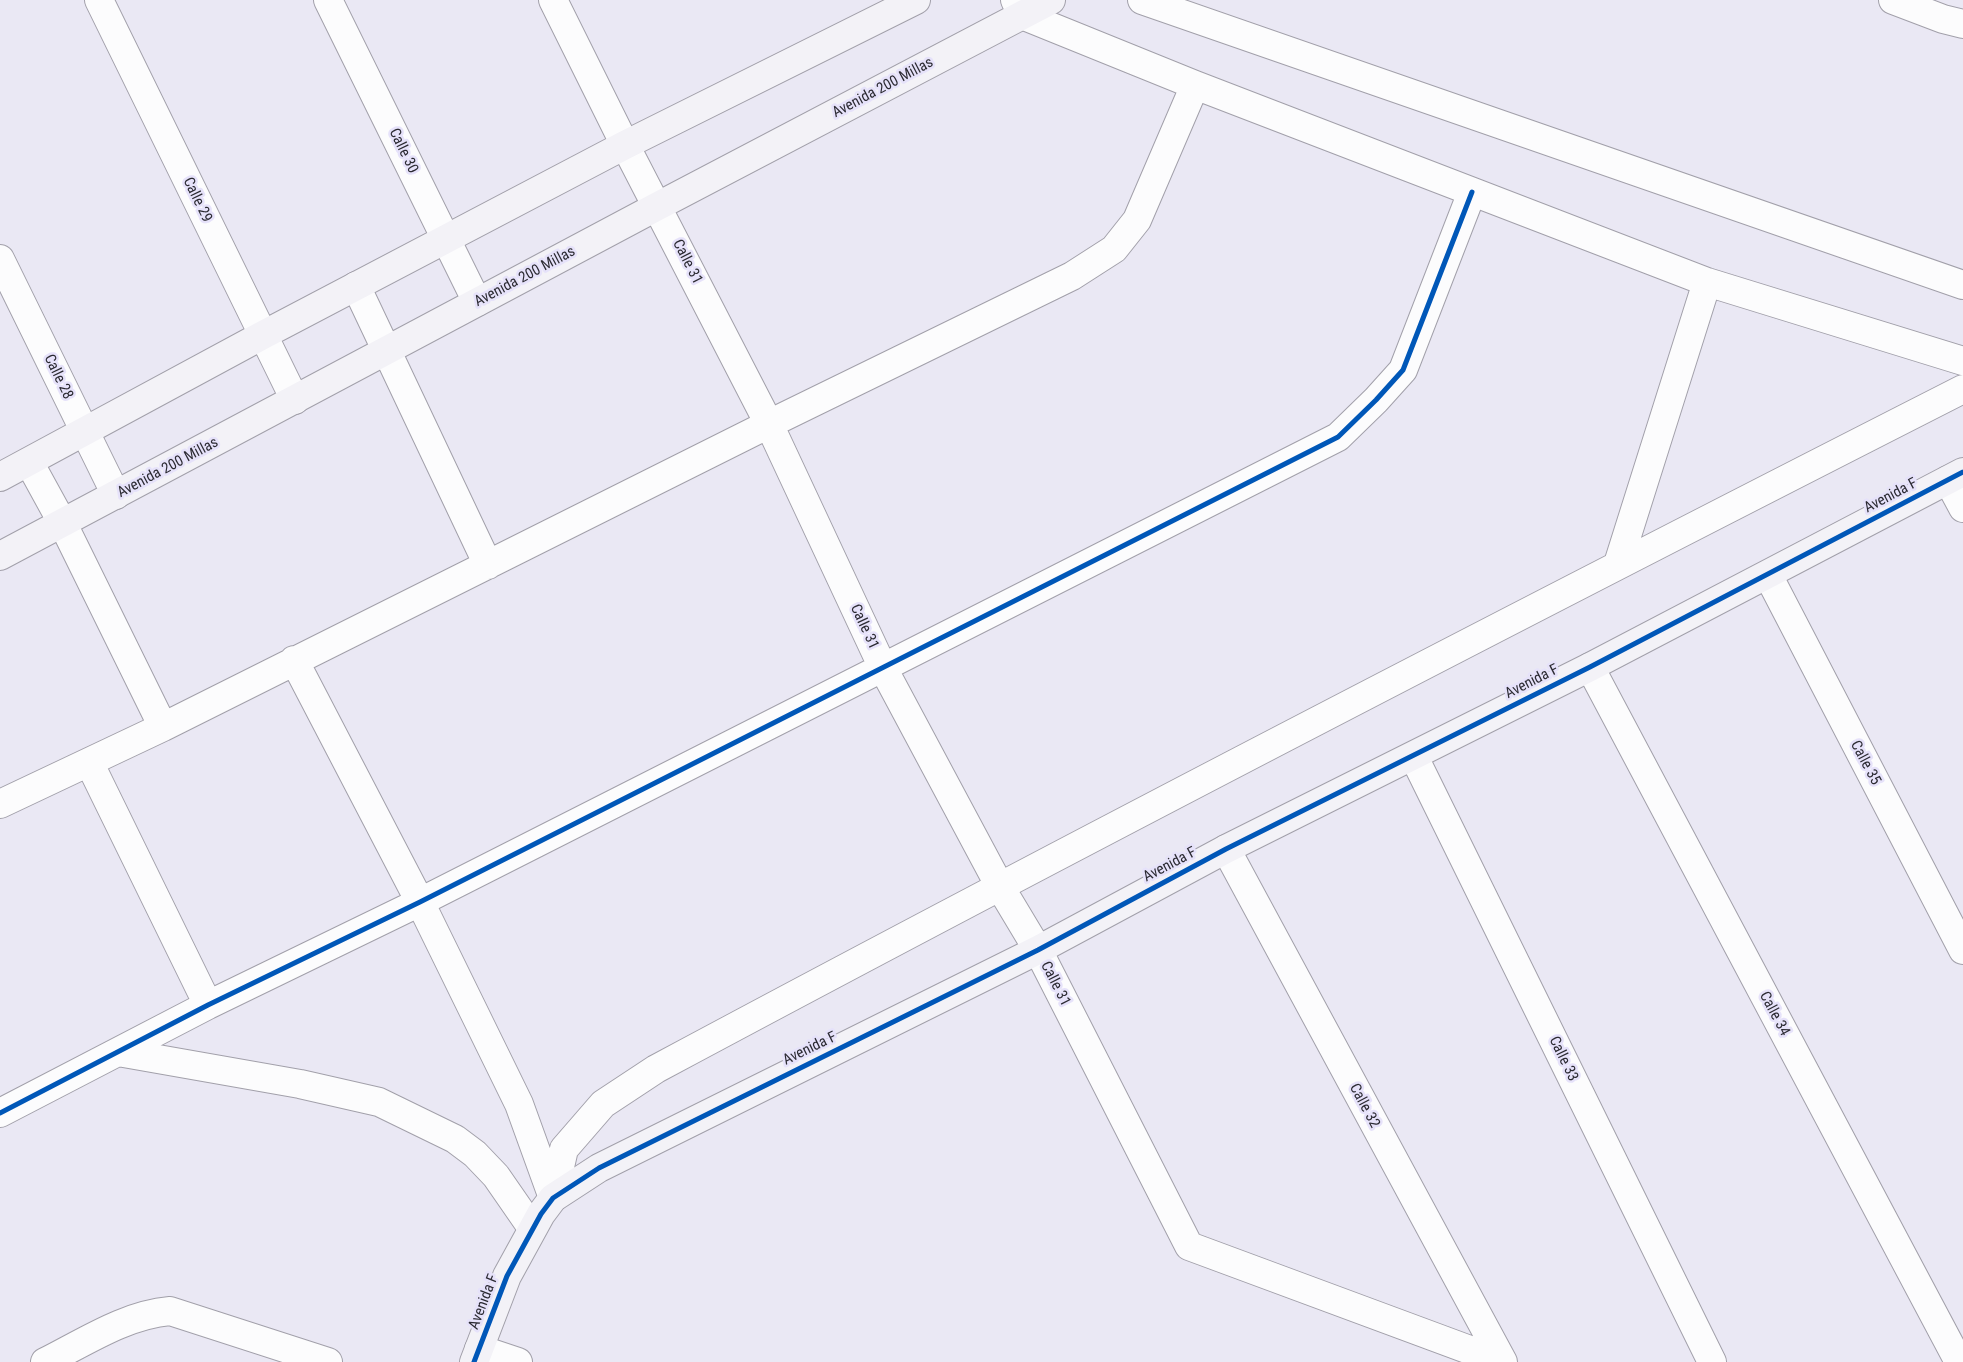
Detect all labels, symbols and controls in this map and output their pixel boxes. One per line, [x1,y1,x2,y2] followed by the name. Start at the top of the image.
[829,54,937,122] street label: Avenida 200 Millas
[384,126,422,176] street label: Calle 30
[178,175,216,225] street label: Calle 29
[668,237,706,287] street label: Calle 31
[471,243,579,311] street label: Avenida 200 Millas
[39,352,77,402] street label: Calle 28
[114,434,222,502] street label: Avenida 200 Millas
[1861,475,1921,517] street label: Avenida F
[846,602,882,652] street label: Calle 31
[1502,661,1562,703] street label: Avenida F
[1846,738,1884,788] street label: Calle 35
[1140,844,1200,886] street label: Avenida F
[1036,959,1074,1009] street label: Calle 31
[1755,989,1793,1039] street label: Calle 34
[780,1028,840,1070] street label: Avenida F
[1544,1034,1582,1084] street label: Calle 33
[1345,1081,1383,1131] street label: Calle 32
[465,1272,503,1332] street label: Avenida F

